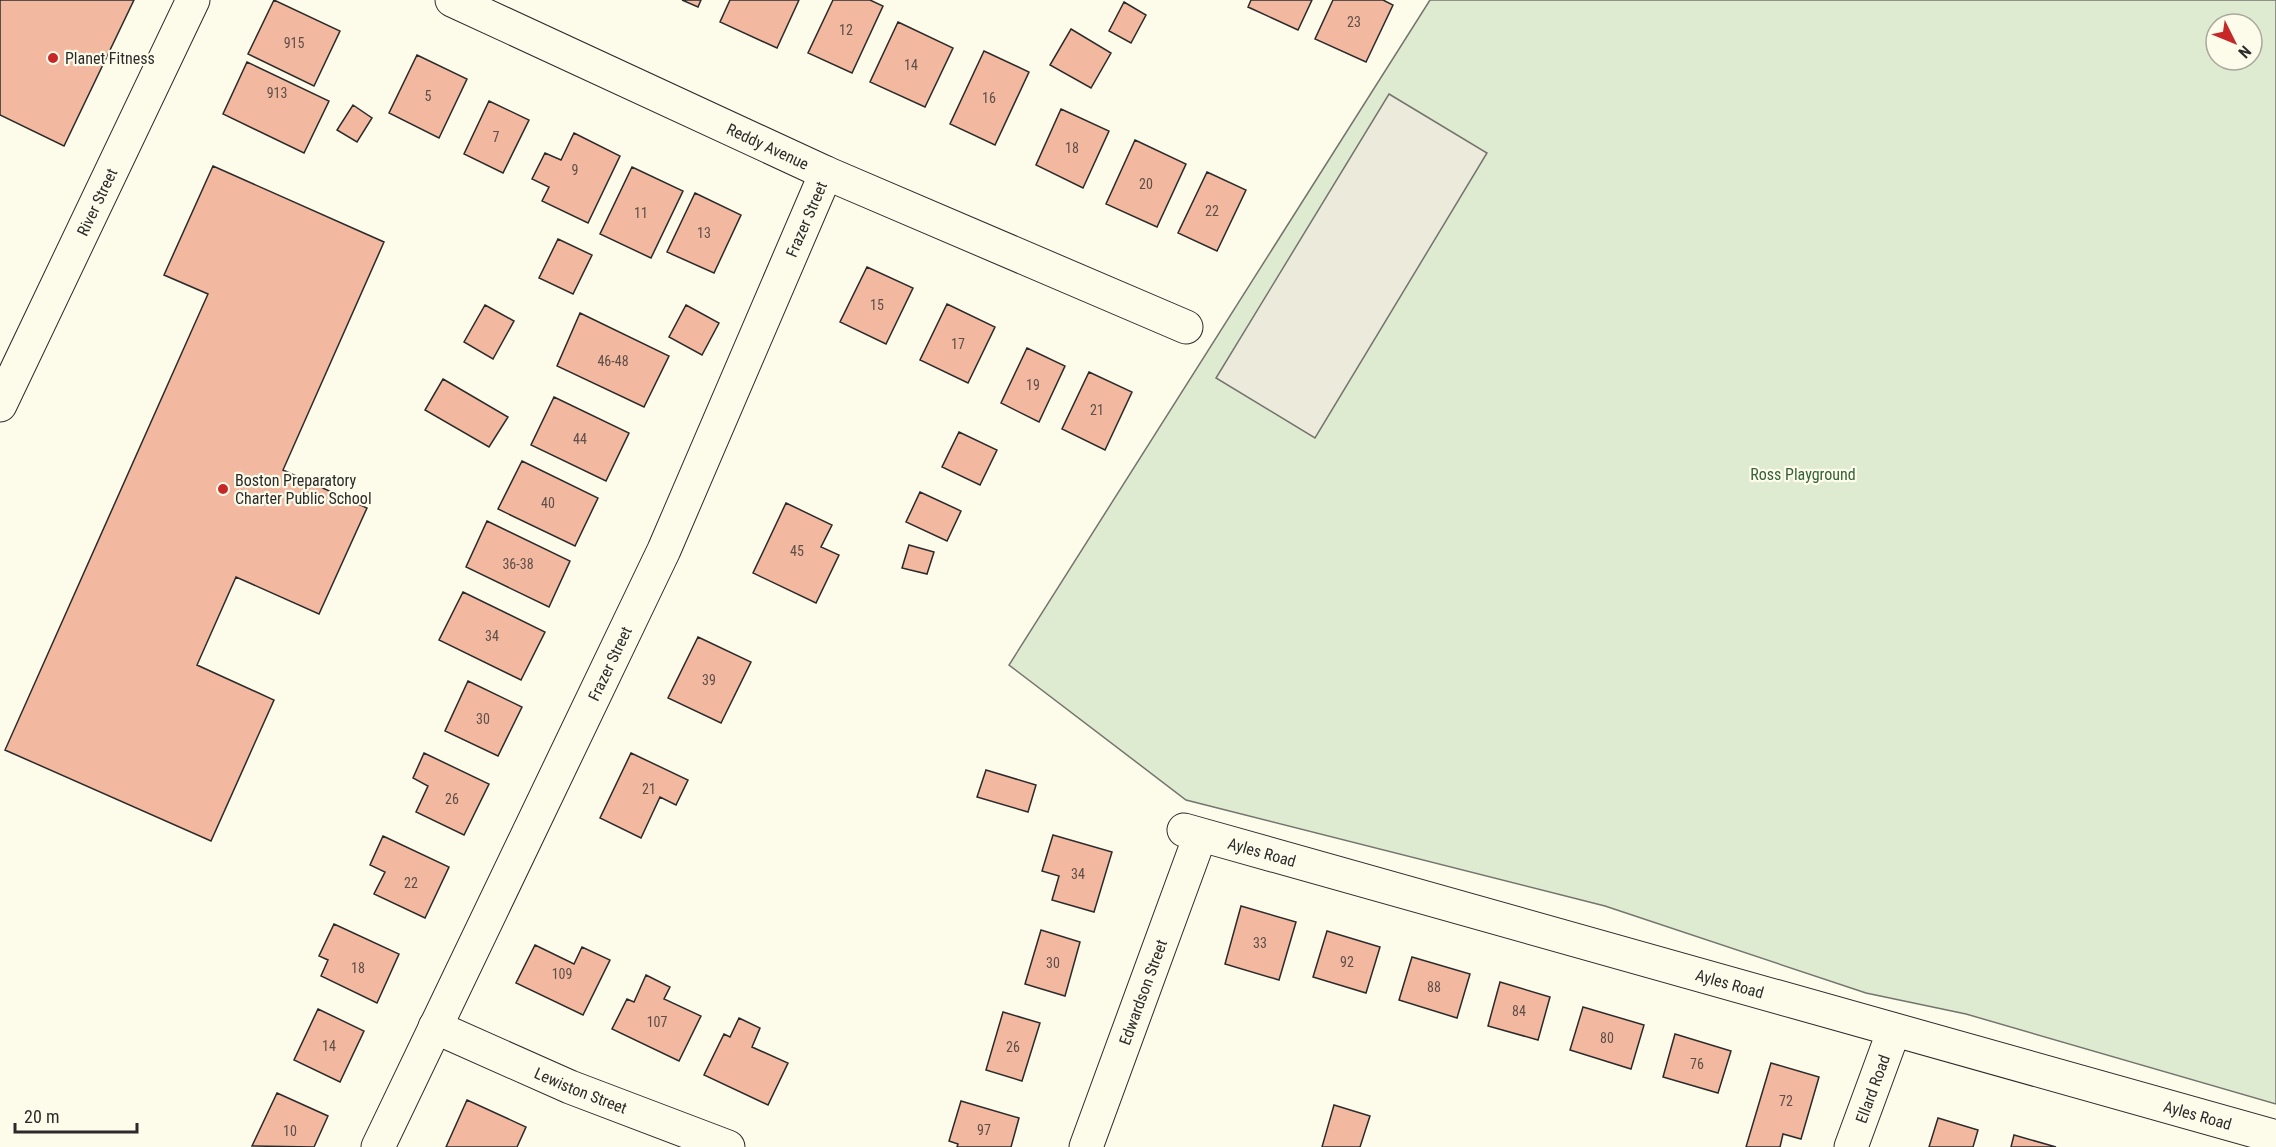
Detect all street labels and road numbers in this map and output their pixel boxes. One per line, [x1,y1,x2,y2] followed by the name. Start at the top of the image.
[724,119,812,173] street label: Reddy Avenue
[73,165,121,239] street label: River Street
[782,178,831,260] street label: Frazer Street
[584,623,636,704] street label: Frazer Street
[1226,833,1298,871] street label: Ayles Road
[1115,937,1171,1047] street label: Edwardson Street
[1694,965,1766,1002] street label: Ayles Road
[1851,1052,1894,1126] street label: Ellard Road
[532,1063,630,1117] street label: Lewiston Street
[2162,1096,2234,1134] street label: Ayles Road

